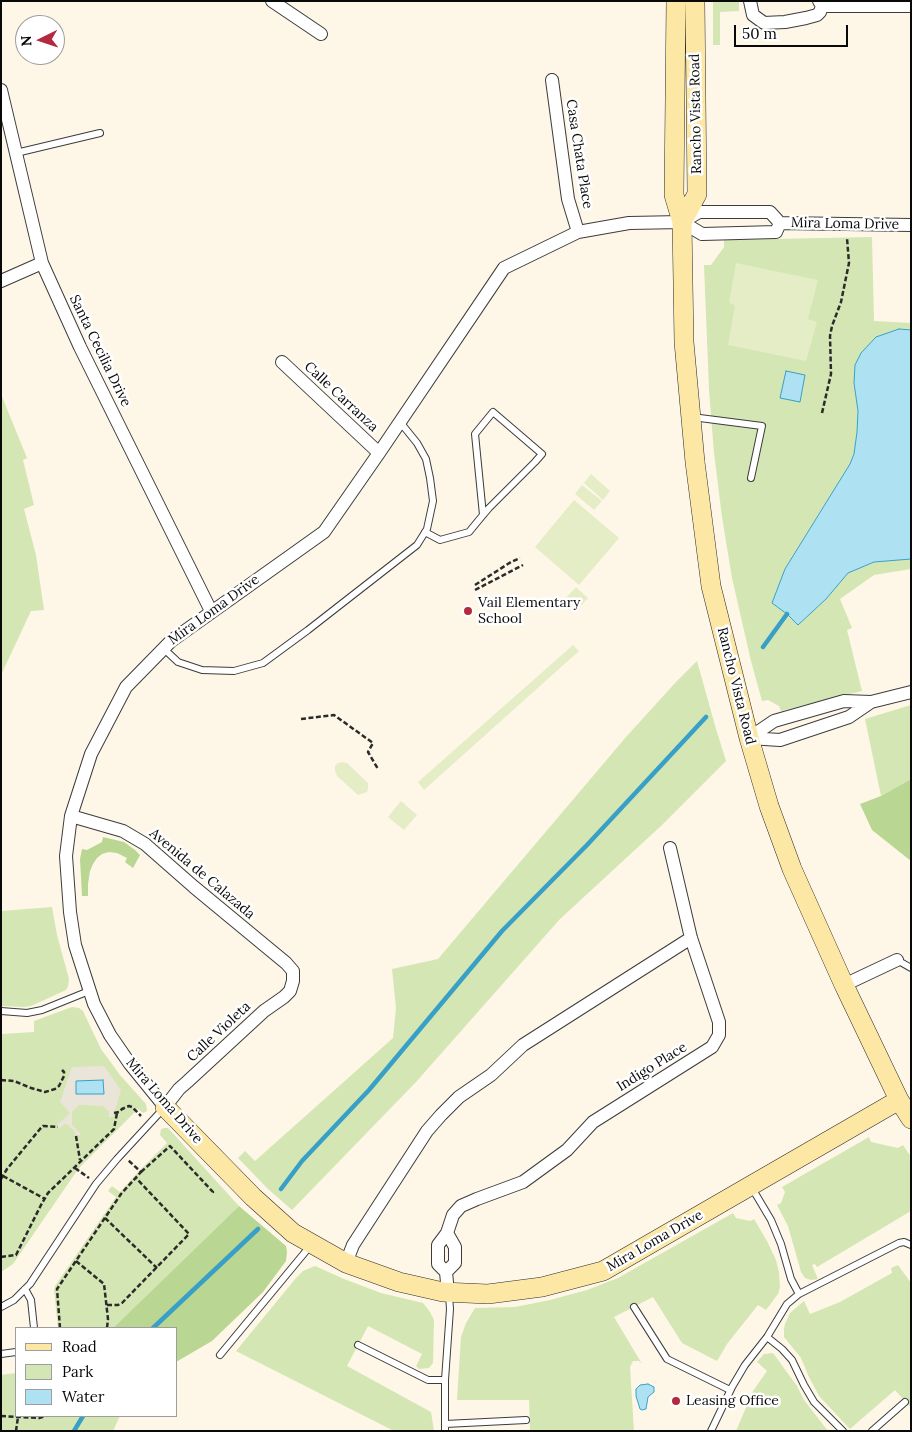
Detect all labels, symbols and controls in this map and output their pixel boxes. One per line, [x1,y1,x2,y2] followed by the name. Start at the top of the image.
[15,15,65,65] north arrow
[737,15,851,47] scale bar
[742,24,777,43] text: 50 m
[17,35,35,47] text: N
[687,54,705,174] street label: Rancho Vista Road
[562,98,596,210] street label: Casa Chata Place
[791,215,899,233] street label: Mira Loma Drive
[66,292,134,410] street label: Santa Cecilia Drive
[301,358,381,436] street label: Calle Carranza
[165,571,263,649] street label: Mira Loma Drive
[478,595,580,628] place label: Vail Elementary School
[462,605,474,617] marker: Vail Elementary School
[713,626,759,746] street label: Rancho Vista Road
[146,825,258,923] street label: Avenida de Calazada
[184,998,254,1066] street label: Calle Violeta
[614,1039,690,1095] street label: Indigo Place
[122,1055,206,1147] street label: Mira Loma Drive
[604,1207,706,1275] street label: Mira Loma Drive
[15,1327,178,1417] legend
[62,1337,97,1356] text: Road
[62,1362,93,1381] text: Park
[62,1387,104,1406] text: Water
[686,1393,779,1409] place label: Leasing Office
[670,1395,682,1407] marker: Leasing Office

